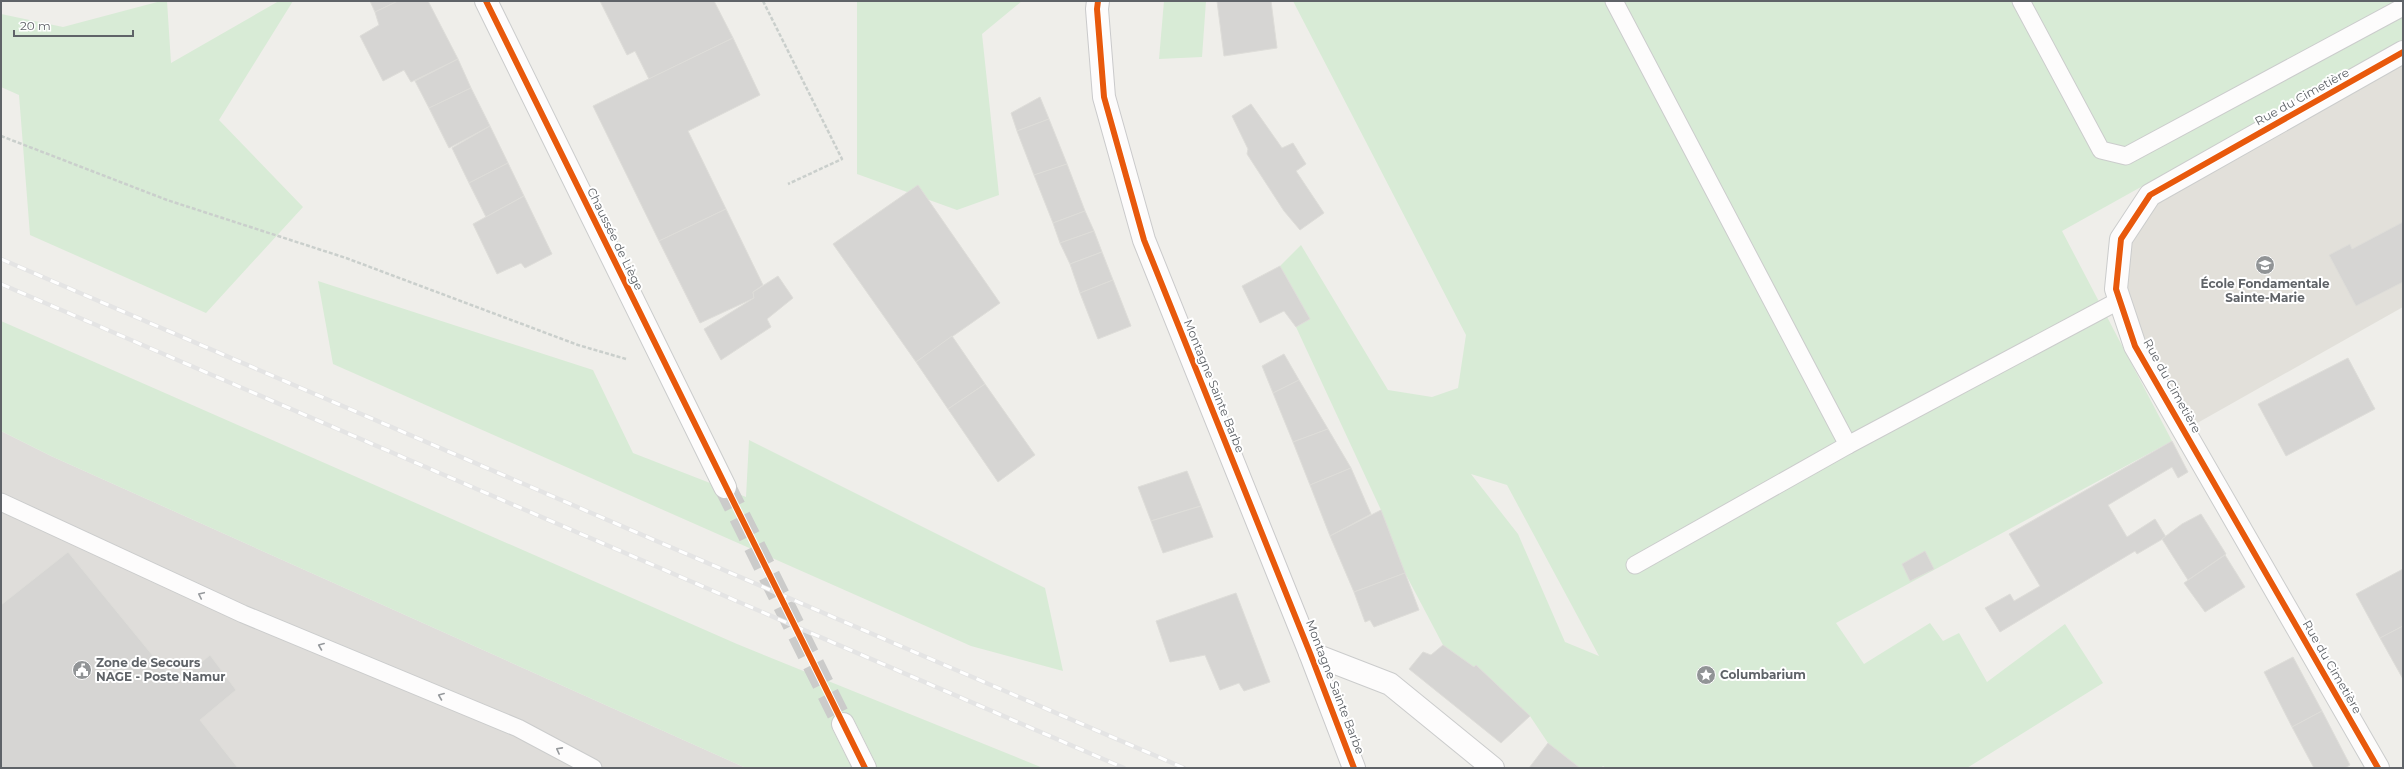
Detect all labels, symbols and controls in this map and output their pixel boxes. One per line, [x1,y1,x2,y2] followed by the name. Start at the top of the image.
[14,12,133,38] scale bar
[20,18,51,33] text: 20 m
[2252,64,2352,129] street label: Rue du Cimetière
[584,185,647,293] street label: Chaussée de Liège
[2254,254,2276,276] school or university icon: École Fondamentale Sainte-Marie
[2201,276,2330,305] place label: École Fondamentale Sainte-Marie
[1181,317,1248,455] street label: Montagne Sainte Barbe
[2140,336,2205,436] street label: Rue du Cimetière
[198,592,206,600] one-way arrow
[2300,617,2365,716] street label: Rue du Cimetière
[1303,618,1368,756] street label: Montagne Sainte Barbe
[317,643,324,651] one-way arrow
[96,655,225,684] place label: Zone de Secours NAGE - Poste Namur
[71,659,93,681] public building icon: Zone de Secours NAGE - Poste Namur
[1695,664,1717,686] place icon: Columbarium
[1720,667,1806,682] place label: Columbarium
[437,693,445,701] one-way arrow
[556,747,563,754] one-way arrow

